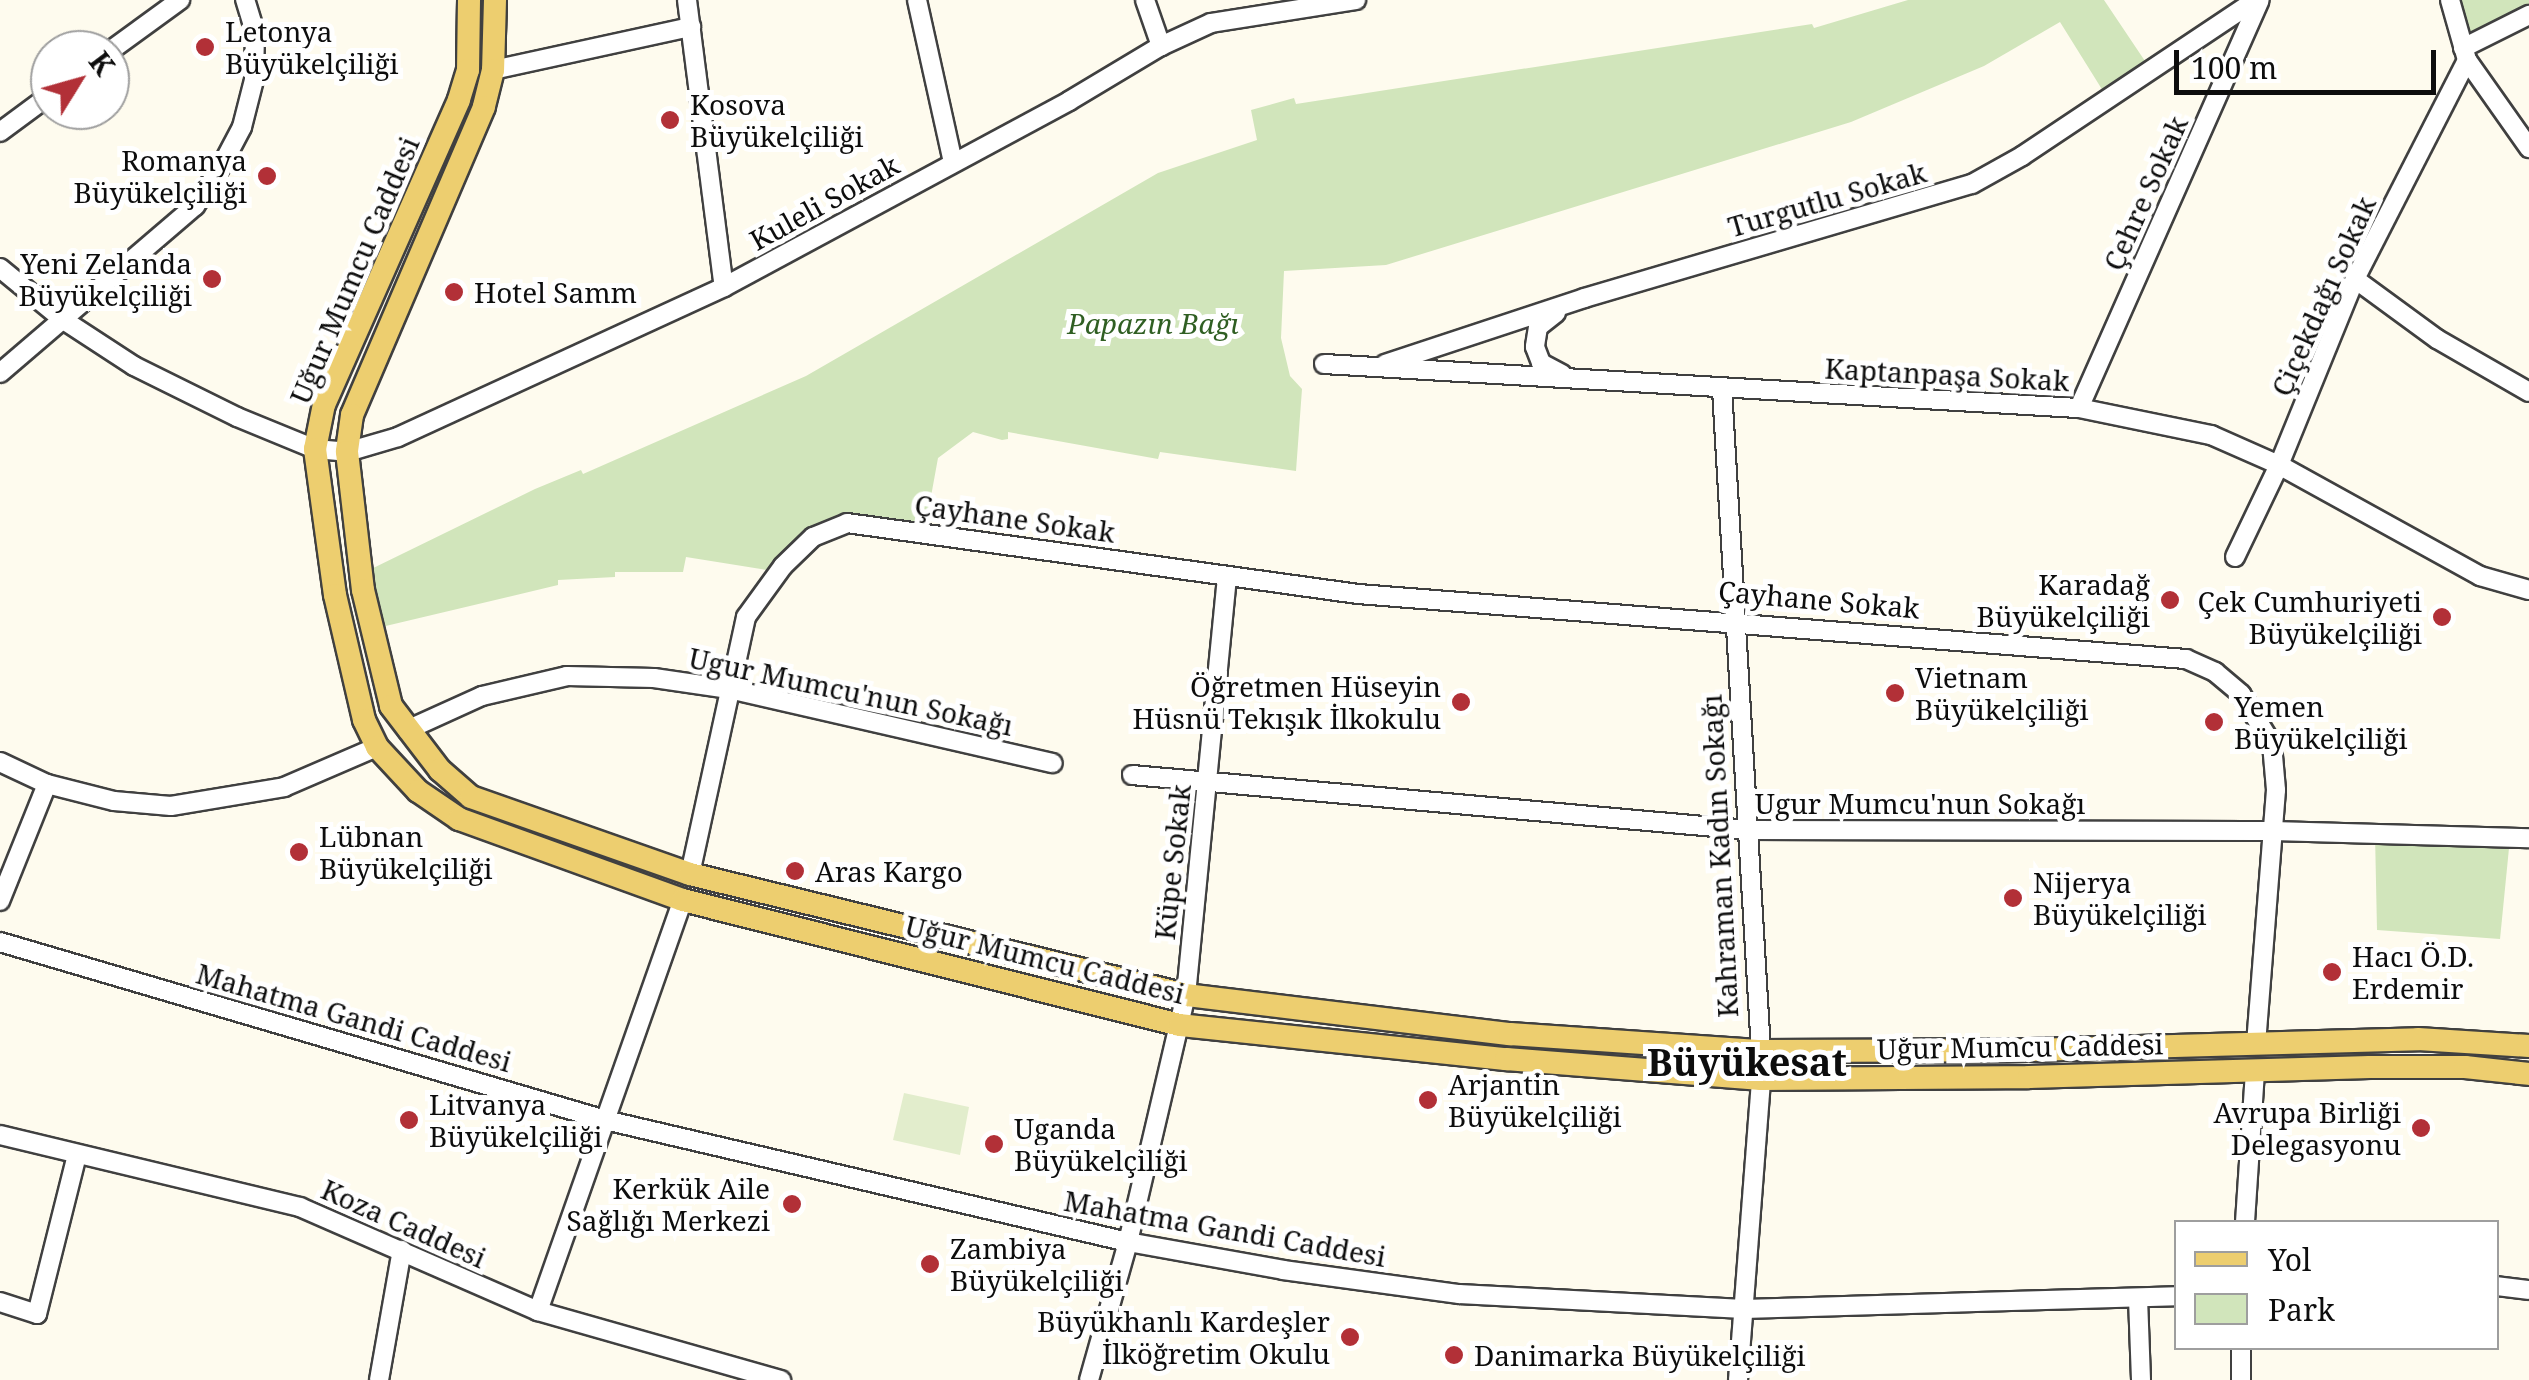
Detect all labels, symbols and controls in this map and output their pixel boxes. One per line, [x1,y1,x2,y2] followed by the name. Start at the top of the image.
[225,14,399,80] place label: Letonya Büyükelçiliği
[30,30,130,130] north arrow
[2179,30,2442,92] scale bar
[194,36,216,58] marker: Letonya Büyükelçiliği
[81,44,124,83] text: K
[2191,47,2277,88] text: 100 m
[690,87,864,153] place label: Kosova Büyükelçiliği
[659,109,681,131] marker: Kosova Büyükelçiliği
[2096,111,2194,275] street label: Çehre Sokak
[283,132,425,408] street label: Uğur Mumcu Caddesi
[73,143,247,209] place label: Romanya Büyükelçiliği
[744,147,904,257] street label: Kuleli Sokak
[1724,155,1930,243] street label: Turgutlu Sokak
[256,165,278,187] marker: Romanya Büyükelçiliği
[2264,191,2382,401] street label: Çiçekdağı Sokak
[18,246,192,312] place label: Yeni Zelanda Büyükelçiliği
[201,268,223,290] marker: Yeni Zelanda Büyükelçiliği
[474,275,637,309] place label: Hotel Samm
[443,281,465,303] marker: Hotel Samm
[1067,306,1239,340] park label: Papazın Bağı
[1824,351,2070,397] street label: Kaptanpaşa Sokak
[913,487,1117,549] street label: Çayhane Sokak
[1976,567,2150,633] place label: Karadağ Büyükelçiliği
[1717,573,1921,625] street label: Çayhane Sokak
[2197,584,2422,650] place label: Çek Cumhuriyeti Büyükelçiliği
[2159,589,2181,611] marker: Karadağ Büyükelçiliği
[2431,606,2453,628] marker: Çek Cumhuriyeti Büyükelçiliği
[686,640,1016,742] street label: Ugur Mumcu'nun Sokağı
[1915,660,2089,726] place label: Vietnam Büyükelçiliği
[1132,669,1441,735] place label: Öğretmen Hüseyin Hüsnü Tekışık İlkokulu
[1884,682,1906,704] marker: Vietnam Büyükelçiliği
[2234,689,2408,755] place label: Yemen Büyükelçiliği
[1450,691,1472,713] marker: Öğretmen Hüseyin Hüsnü Tekışık İlkokulu
[1694,694,1744,1018] street label: Kahraman Kadın Sokağı
[2203,711,2225,733] marker: Yemen Büyükelçiliği
[1147,783,1197,941] street label: Küpe Sokak
[1755,786,2085,820] street label: Ugur Mumcu'nun Sokağı
[319,819,493,885] place label: Lübnan Büyükelçiliği
[288,841,310,863] marker: Lübnan Büyükelçiliği
[815,854,963,888] place label: Aras Kargo
[784,860,806,882] marker: Aras Kargo
[2033,865,2207,931] place label: Nijerya Büyükelçiliği
[2002,887,2024,909] marker: Nijerya Büyükelçiliği
[902,908,1188,1010] street label: Uğur Mumcu Caddesi
[2352,939,2474,1005] place label: Hacı Ö.D. Erdemir
[193,956,515,1078] street label: Mahatma Gandi Caddesi
[2321,961,2343,983] marker: Hacı Ö.D. Erdemir
[1876,1027,2164,1065] street label: Uğur Mumcu Caddesi
[1647,1039,1847,1085] district label: Büyükesat
[1448,1067,1622,1133] place label: Arjantin Büyükelçiliği
[429,1087,603,1153] place label: Litvanya Büyükelçiliği
[1417,1089,1439,1111] marker: Arjantin Büyükelçiliği
[2213,1095,2401,1161] place label: Avrupa Birliği Delegasyonu
[398,1109,420,1131] marker: Litvanya Büyükelçiliği
[1014,1111,1188,1177] place label: Uganda Büyükelçiliği
[2410,1117,2432,1139] marker: Avrupa Birliği Delegasyonu
[983,1133,1005,1155] marker: Uganda Büyükelçiliği
[566,1171,770,1237] place label: Kerkük Aile Sağlığı Merkezi
[317,1172,491,1274] street label: Koza Caddesi
[1062,1183,1388,1273] street label: Mahatma Gandi Caddesi
[779,1191,805,1217] marker: Kerkük Aile Sağlığı Merkezi
[2174,1220,2499,1350] legend
[950,1231,1124,1297] place label: Zambiya Büyükelçiliği
[2268,1239,2311,1280] text: Yol
[919,1253,941,1275] marker: Zambiya Büyükelçiliği
[2268,1289,2335,1330] text: Park
[1037,1304,1330,1370] place label: Büyükhanlı Kardeşler İlköğretim Okulu
[1339,1326,1361,1348] marker: Büyükhanlı Kardeşler İlköğretim Okulu
[1474,1338,1806,1372] place label: Danimarka Büyükelçiliği
[1443,1344,1465,1366] marker: Danimarka Büyükelçiliği

